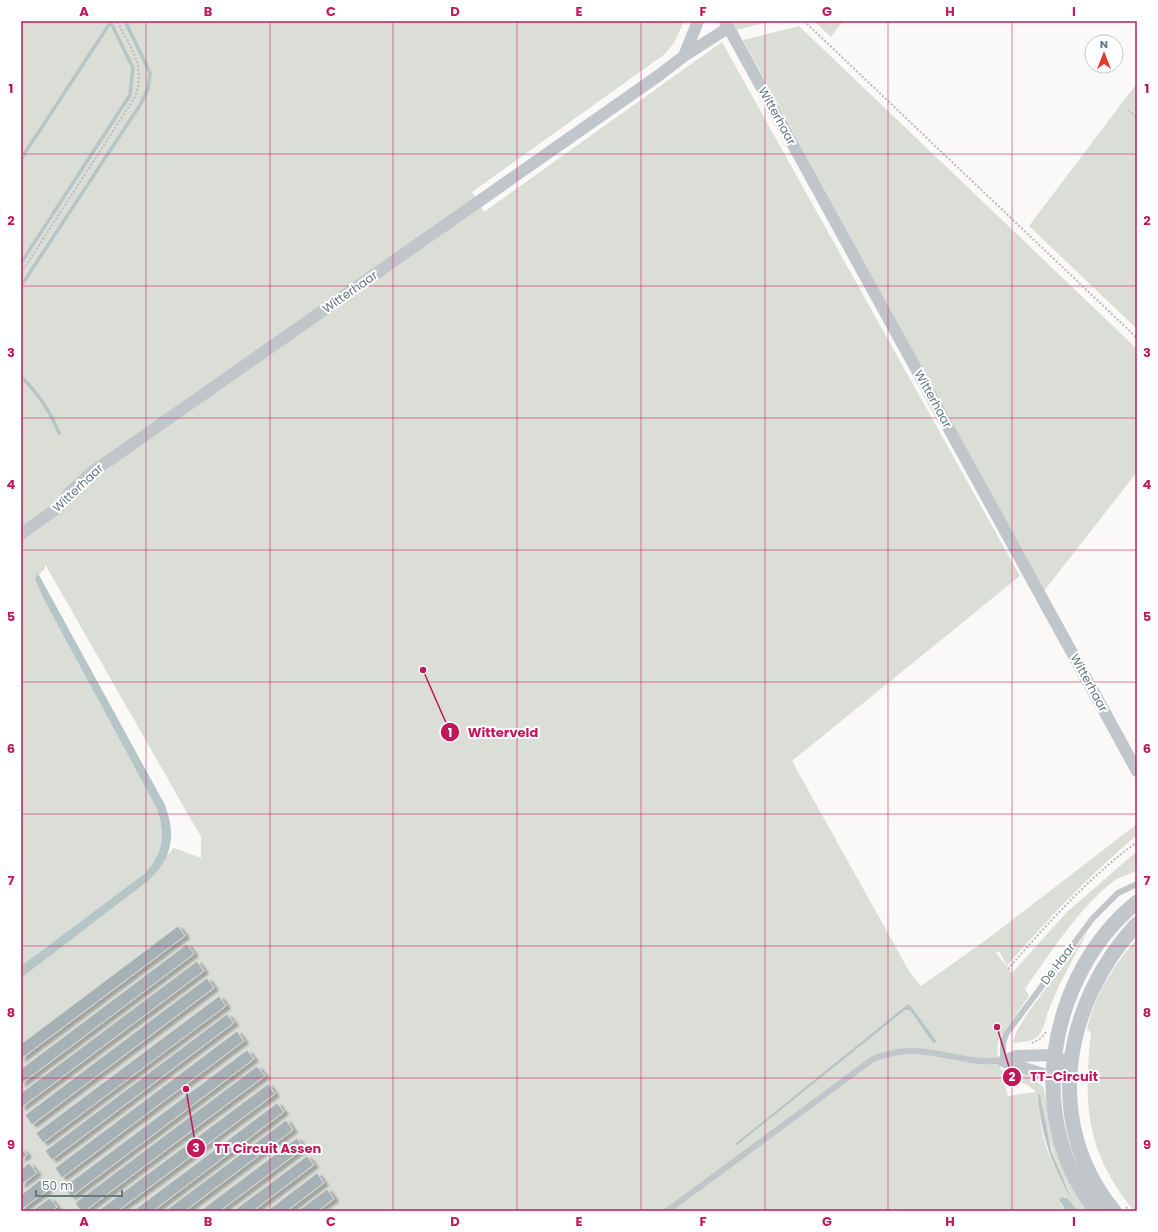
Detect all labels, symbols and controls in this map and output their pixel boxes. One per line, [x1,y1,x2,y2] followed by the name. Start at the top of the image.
[79,2,89,21] text: A
[204,2,213,21] text: B
[326,2,336,21] text: C
[450,2,460,21] text: D
[575,2,583,21] text: E
[699,2,707,21] text: F
[822,2,832,21] text: G
[945,2,955,21] text: H
[1072,2,1076,21] text: I
[1084,34,1124,74] north arrow
[1100,36,1108,52] text: N
[9,79,13,98] text: 1
[1145,79,1149,98] text: 1
[755,84,801,148] street label: Witterhaar
[7,211,15,230] text: 2
[1143,211,1151,230] text: 2
[319,266,381,317] street label: Witterhaar
[7,343,15,362] text: 3
[1143,343,1151,362] text: 3
[911,367,957,431] street label: Witterhaar
[49,459,107,516] street label: Witterhaar
[7,475,16,494] text: 4
[1143,475,1152,494] text: 4
[7,607,15,626] text: 5
[1143,607,1151,626] text: 5
[1067,651,1113,715] street label: Witterhaar
[440,720,546,745] callout: Witterveld
[468,723,538,742] text: Witterveld
[448,724,452,741] text: 1
[7,739,15,758] text: 6
[1143,739,1151,758] text: 6
[8,871,15,890] text: 7
[1144,871,1151,890] text: 7
[1036,939,1079,988] street label: De Haar
[7,1003,15,1022] text: 8
[1143,1003,1151,1022] text: 8
[1002,1064,1106,1089] callout: TT-Circuit
[1030,1067,1098,1086] text: TT-Circuit
[1009,1068,1016,1085] text: 2
[7,1135,15,1154] text: 9
[1143,1135,1151,1154] text: 9
[186,1136,329,1161] callout: TT Circuit Assen
[192,1139,200,1156] text: 3
[215,1139,322,1158] text: TT Circuit Assen
[36,1172,122,1198] scale bar
[42,1177,73,1194] text: 50 m
[79,1212,89,1231] text: A
[204,1212,213,1231] text: B
[326,1212,336,1231] text: C
[450,1212,460,1231] text: D
[575,1212,583,1231] text: E
[699,1212,707,1231] text: F
[822,1212,832,1231] text: G
[945,1212,955,1231] text: H
[1072,1212,1076,1231] text: I

